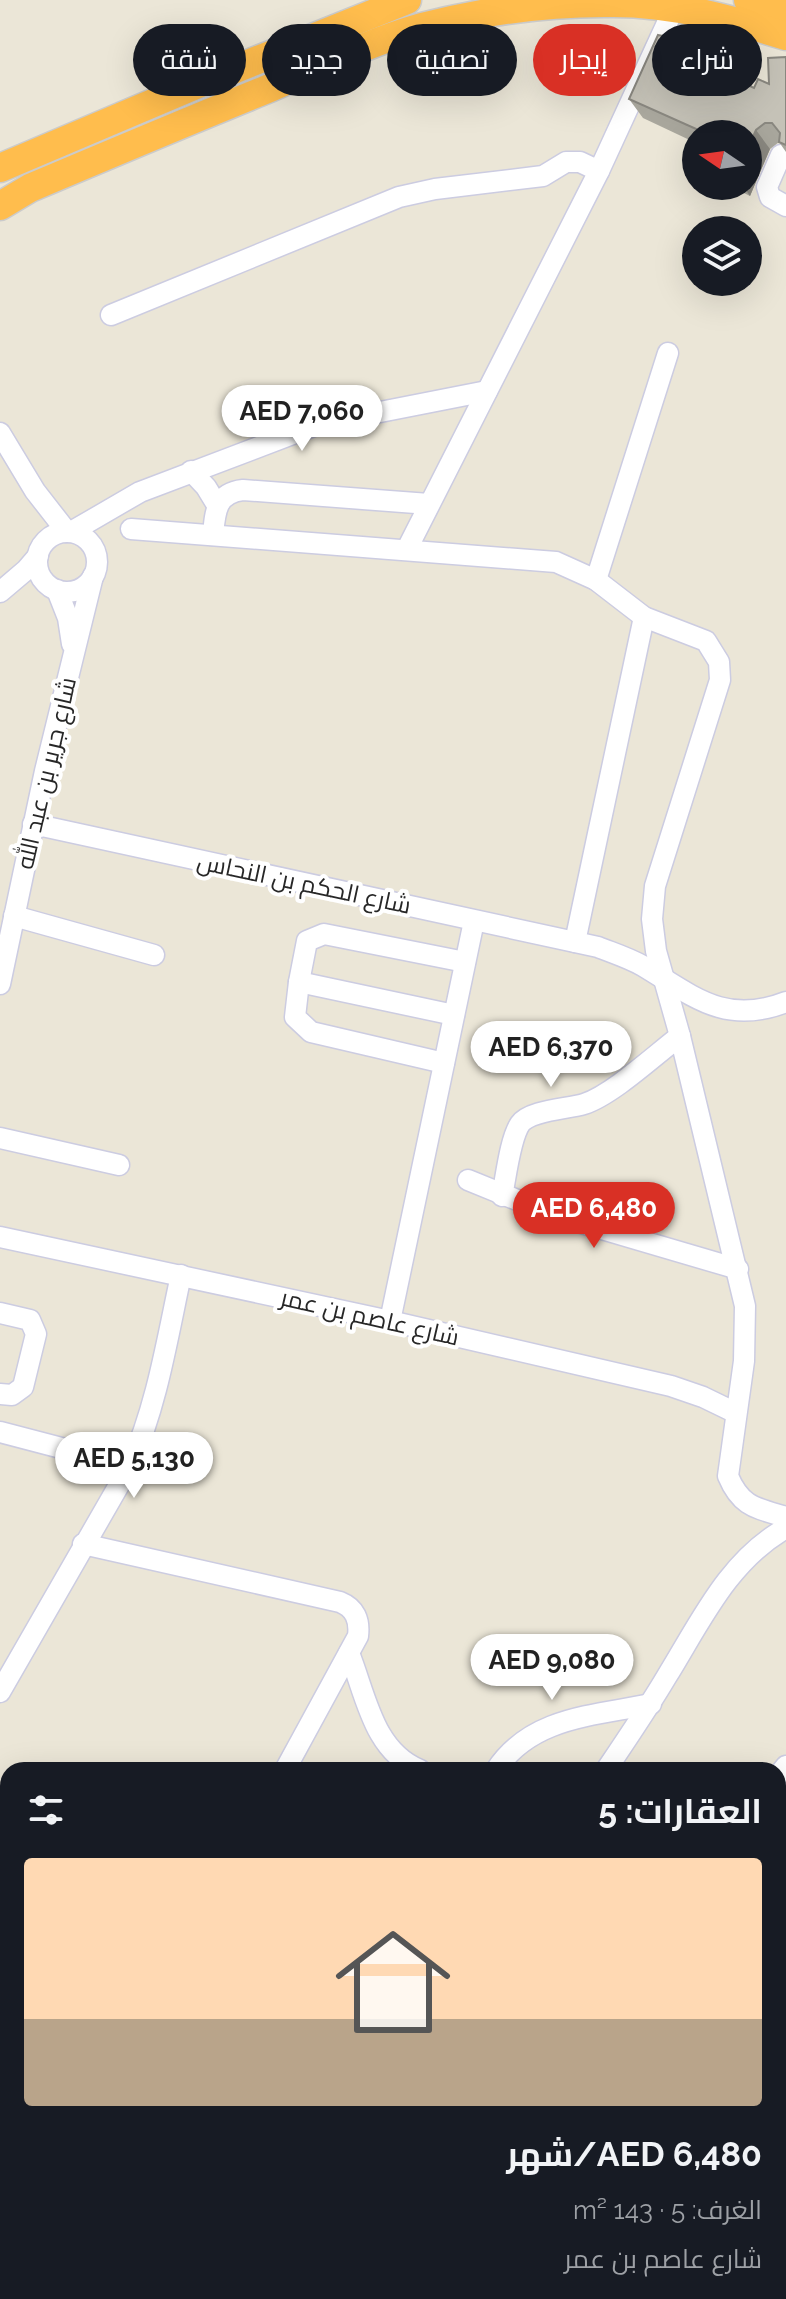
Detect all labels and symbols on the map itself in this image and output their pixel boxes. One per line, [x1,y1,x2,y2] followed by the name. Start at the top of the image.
[682,120,762,200] north arrow
[210,385,394,453] pin: AED 7,060
[9,674,84,872] street label: شارع جرير بن عبد الله
[194,846,414,922] street label: شارع الحكم بن النحاس
[459,1021,643,1089] pin: AED 6,370
[502,1182,686,1250] pin: AED 6,480
[275,1282,462,1354] street label: شارع عاصم بن عمر
[42,1432,226,1500] pin: AED 5,130
[460,1634,644,1702] pin: AED 9,080

